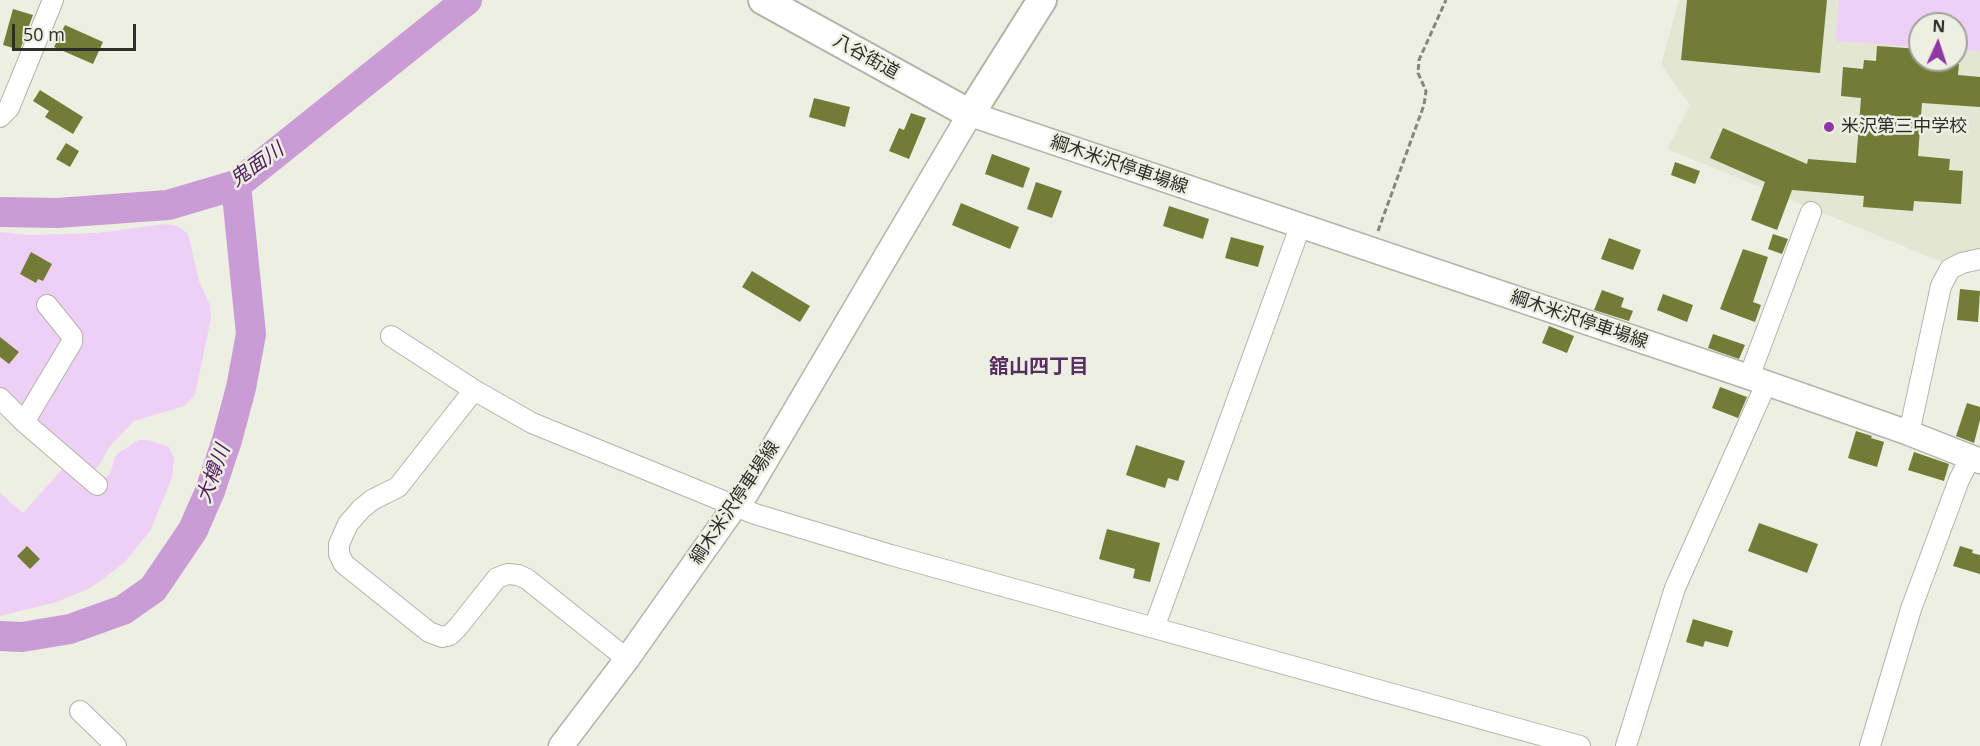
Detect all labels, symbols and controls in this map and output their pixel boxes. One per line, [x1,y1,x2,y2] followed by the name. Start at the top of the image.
[15,12,140,50] scale bar
[1908,12,1968,72] north arrow
[1932,15,1946,37] text: N
[23,22,65,46] text: 50 m
[829,30,903,84] street label: 八谷街道
[1841,116,1967,138] place label: 米沢第三中学校
[1822,120,1836,134] marker: 米沢第三中学校
[1047,131,1191,199] street label: 綱木米沢停車場線
[226,138,288,192] water label: 鬼面川
[1507,286,1651,354] street label: 綱木米沢停車場線
[989,355,1089,379] district label: 舘山四丁目
[686,437,784,569] street label: 綱木米沢停車場線
[192,442,236,506] water label: 大樽川

